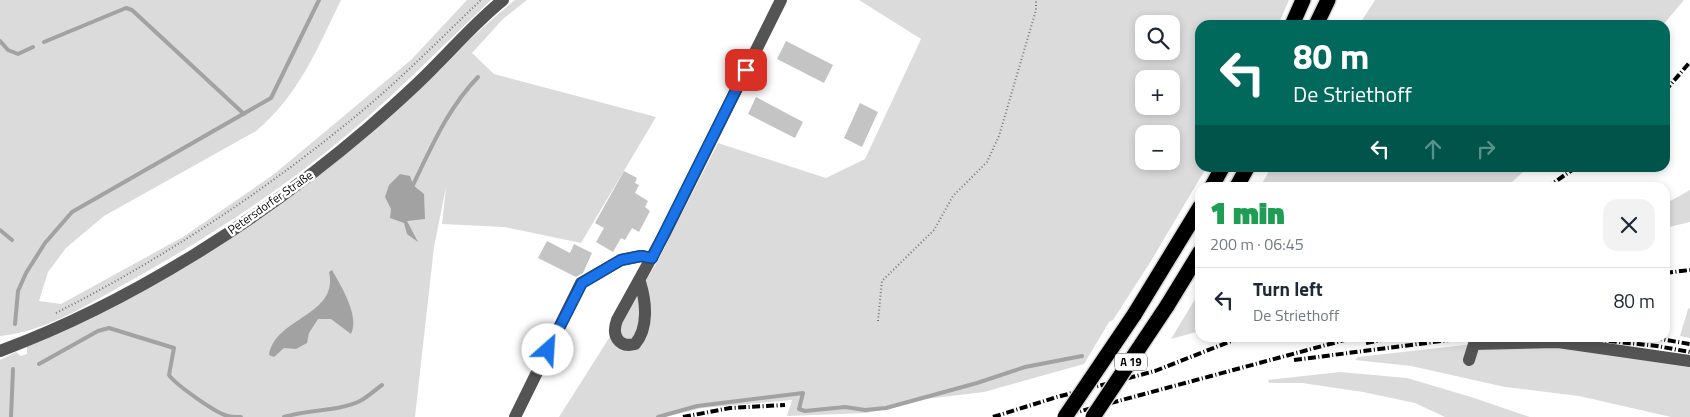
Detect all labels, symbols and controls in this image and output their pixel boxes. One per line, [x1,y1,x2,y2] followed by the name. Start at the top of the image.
[1135,15,1180,170] map controls
[1135,15,1180,60] button: search
[1293,29,1369,83] text: 80 m
[1210,40,1275,105] icon: left
[725,49,767,91] pin
[732,56,760,84] icon: arrive
[1135,70,1180,115] button: +
[1293,77,1412,111] text: De Striethoff
[1135,125,1180,170] button: −
[1366,135,1394,163] icon: left
[1419,135,1447,163] icon: ahead
[1472,135,1500,163] icon: right
[223,165,317,239] street label: Petersdorfer Straße
[1210,190,1285,236] text: 1 min
[1603,199,1655,251] button: close
[1210,232,1304,256] text: 200 m · 06:45
[1253,274,1323,303] text: Turn left
[1210,286,1238,314] icon: left
[1614,286,1655,315] text: 80 m
[1253,303,1339,327] text: De Striethoff
[521,323,573,375] position arrow
[1115,354,1147,371] road number: A 19

